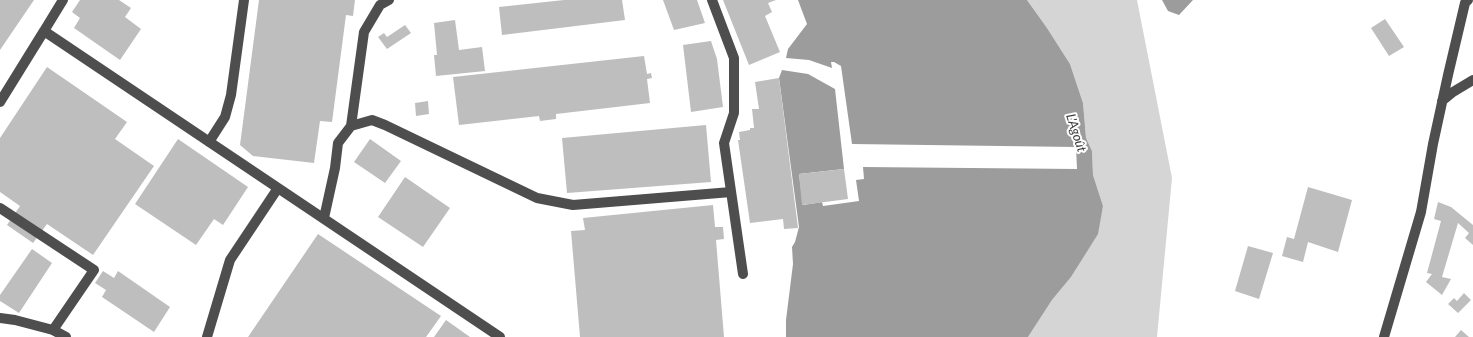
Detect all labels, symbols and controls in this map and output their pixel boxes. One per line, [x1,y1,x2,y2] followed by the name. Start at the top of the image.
[1063,112,1089,154] water label: L'Agoût

